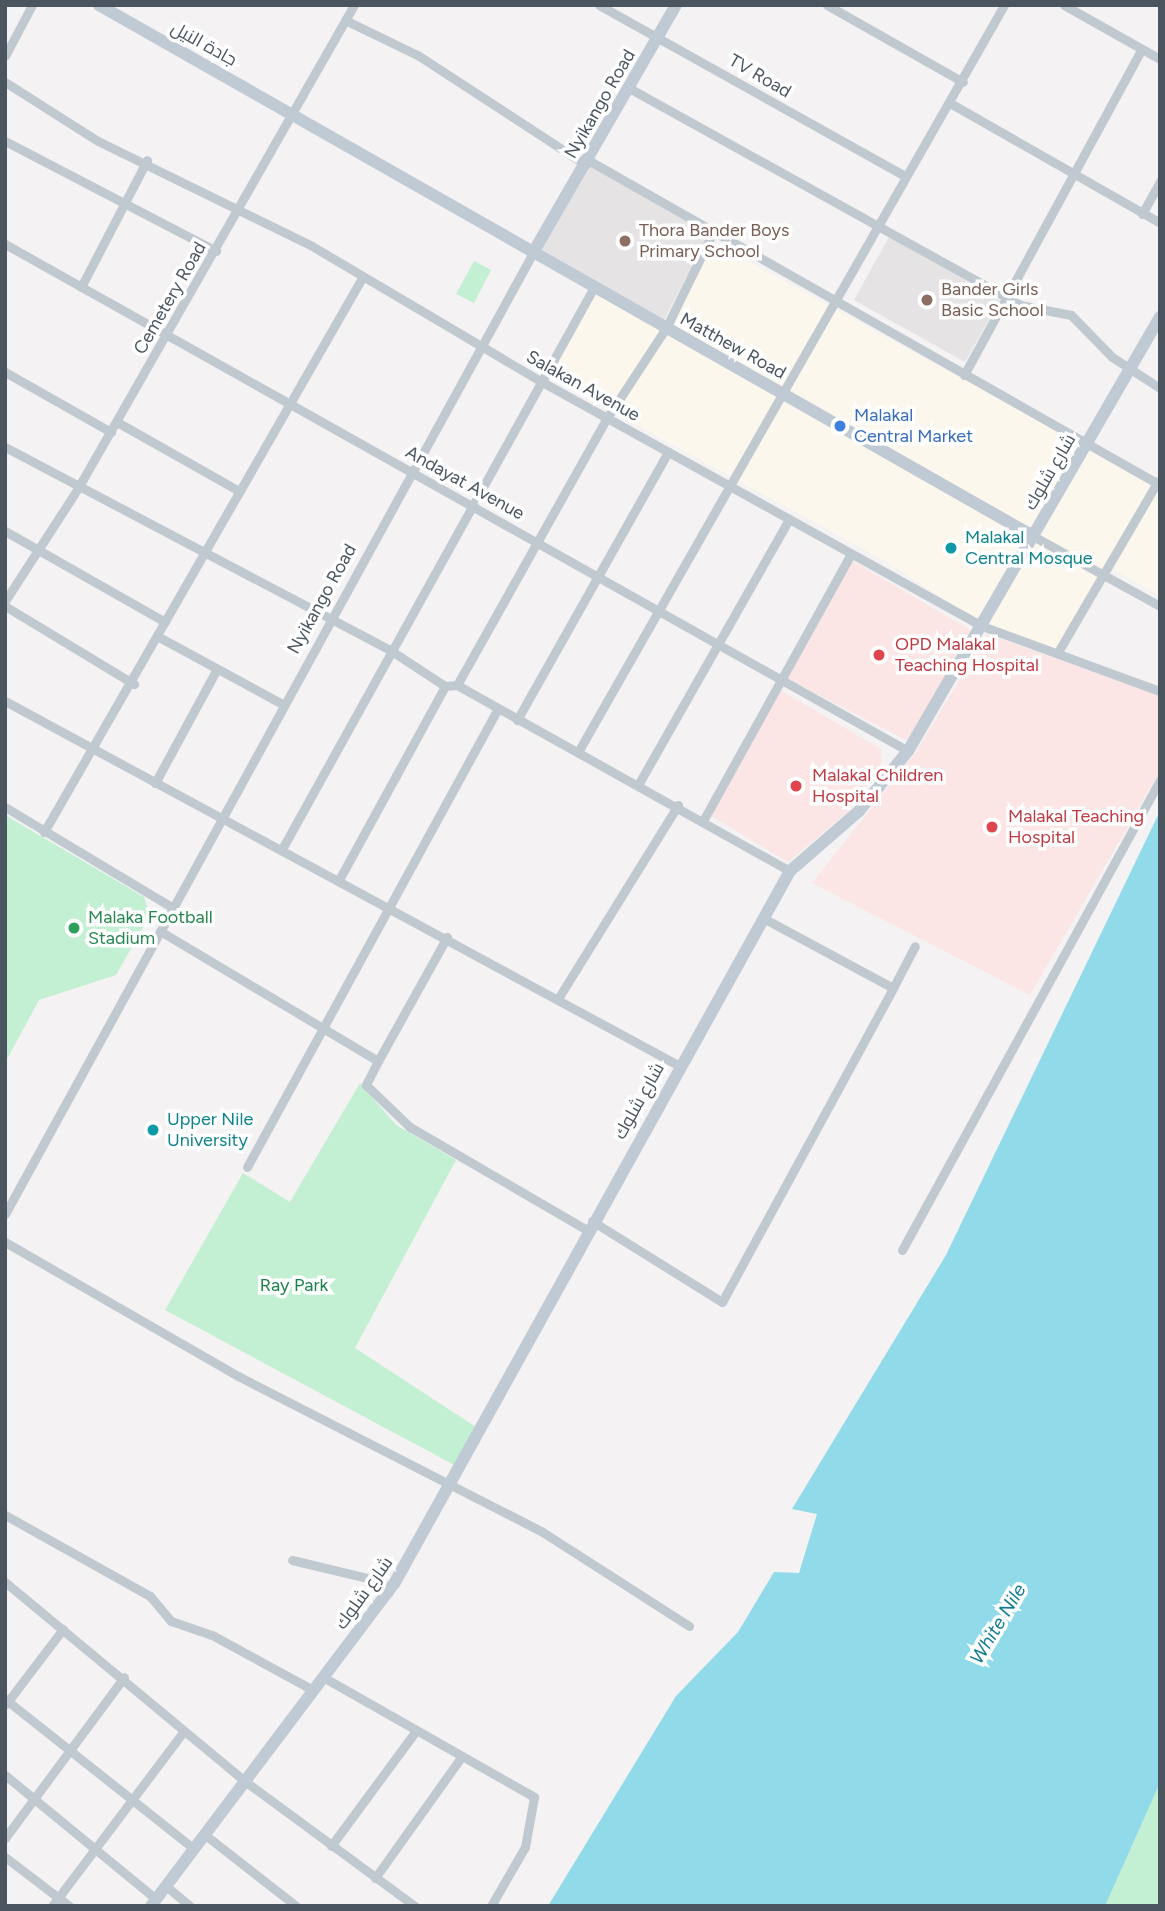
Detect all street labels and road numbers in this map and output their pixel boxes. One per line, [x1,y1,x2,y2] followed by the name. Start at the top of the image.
[167,17,241,71] street label: جادة النيل
[560,46,640,162] street label: Nyikango Road
[725,50,795,102] street label: TV Road
[129,238,211,358] street label: Cemetery Road
[676,308,790,384] street label: Matthew Road
[522,346,644,426] street label: Salakan Avenue
[1020,430,1080,514] street label: شارع شلوك
[402,441,528,525] street label: Andayat Avenue
[283,540,361,658] street label: Nyikango Road
[609,1059,669,1143] street label: شارع شلوك
[331,1553,397,1633] street label: شارع شلوك

